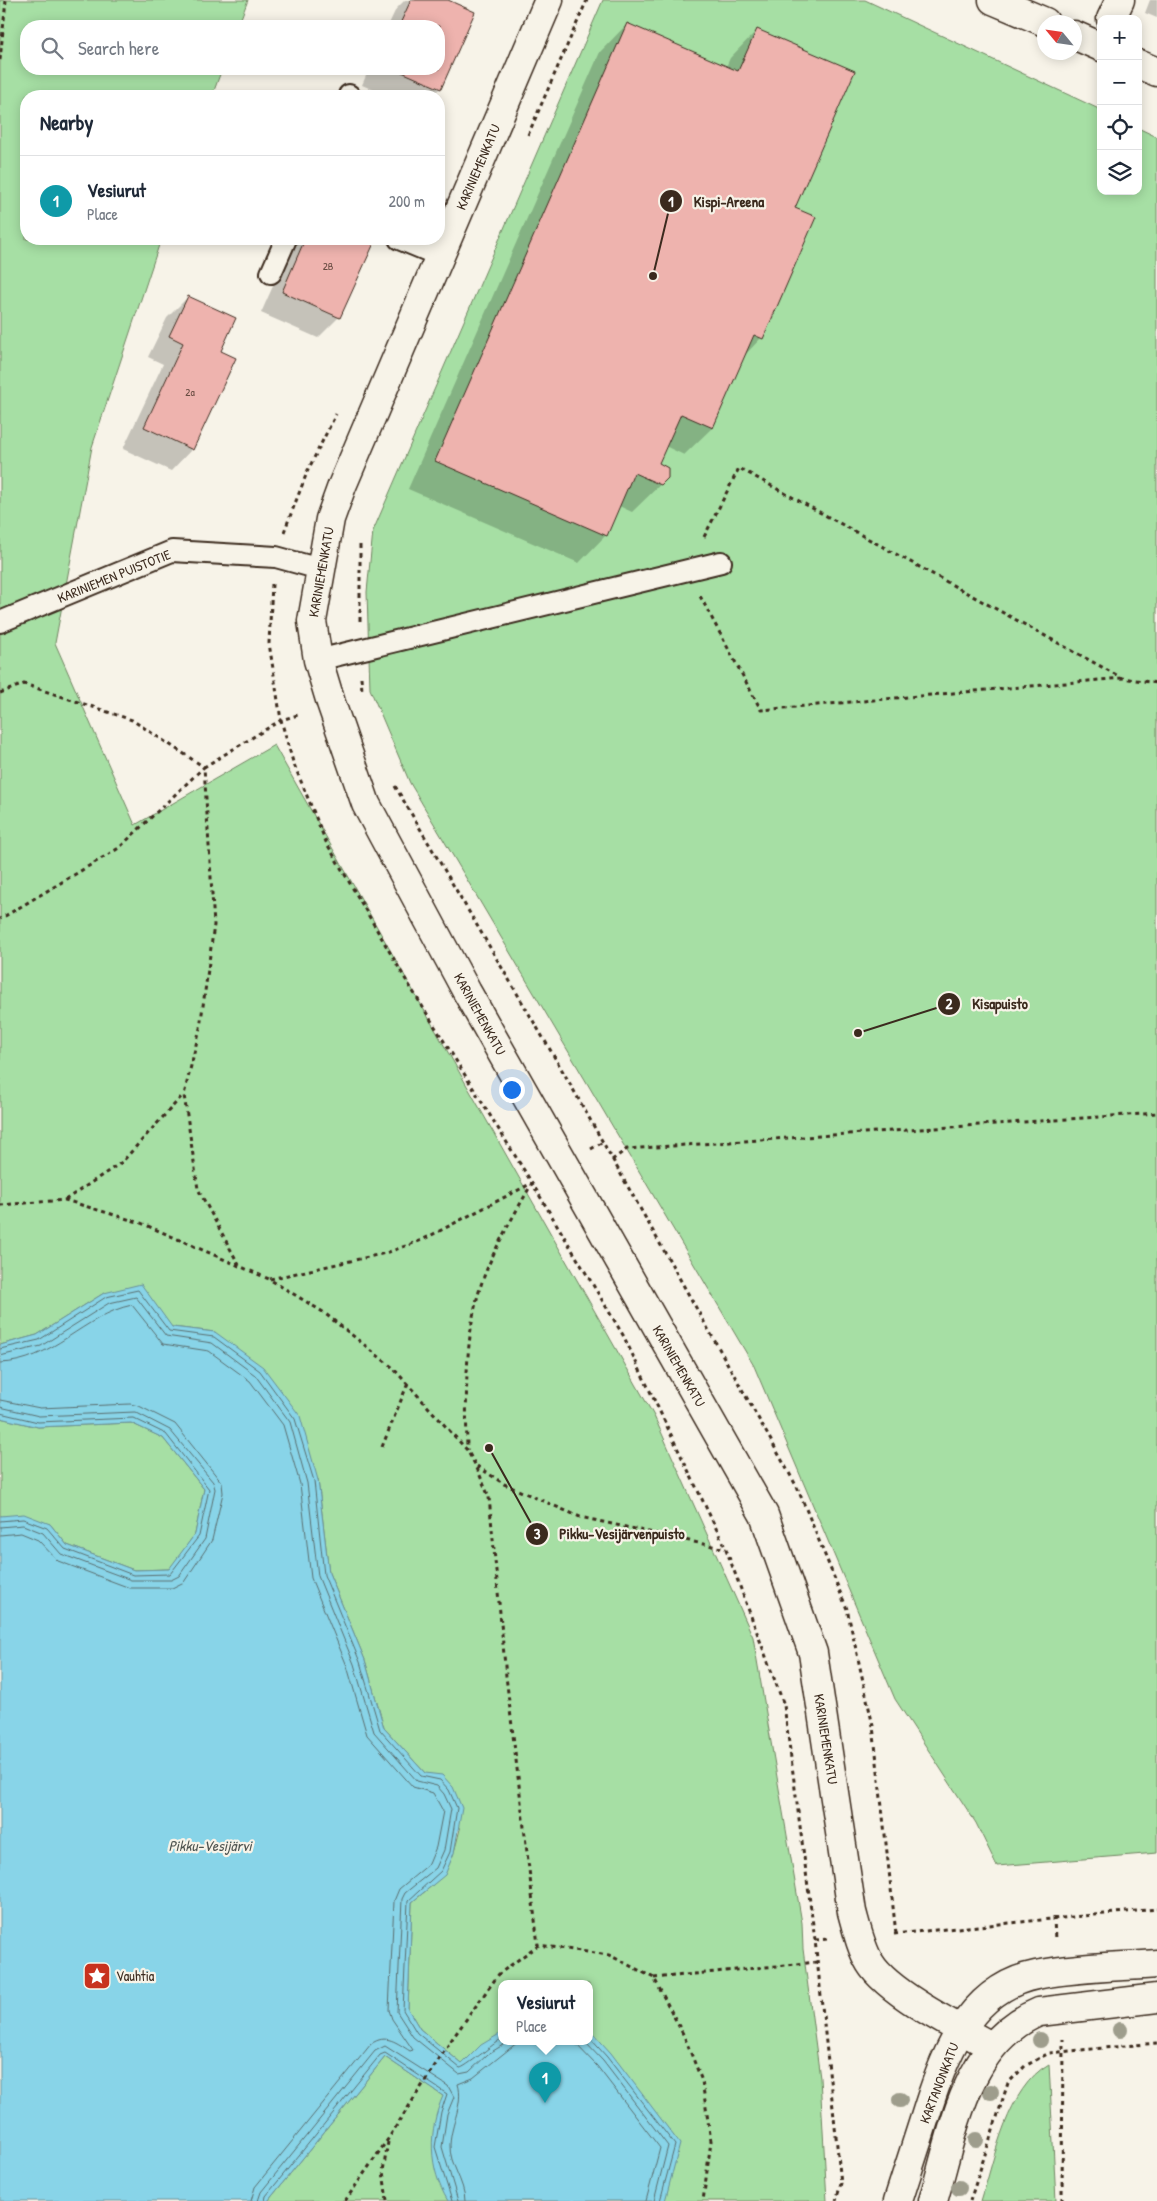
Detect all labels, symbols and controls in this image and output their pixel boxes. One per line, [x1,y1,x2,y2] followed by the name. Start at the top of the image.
[1037,15,1082,60] north arrow
[1097,15,1142,195] map controls
[1097,15,1142,60] button: +
[20,20,445,75] search box
[38,34,66,62] icon: search
[78,35,159,61] text: Search here
[1097,60,1142,105] button: −
[1097,105,1142,150] button: locate
[40,108,93,137] text: Nearby
[451,121,504,212] street label: KARINIEMENKATU
[1097,150,1142,195] button: layers
[87,177,146,203] text: Vesiurut
[659,186,774,216] callout: Kispi-Areena
[53,190,59,212] text: 1
[389,190,425,212] text: 200 m
[668,191,674,212] text: 1
[694,191,764,213] text: Kispi-Areena
[87,203,118,225] text: Place
[323,259,334,273] house number: 2B
[185,385,195,399] house number: 2a
[303,525,338,618] street label: KARINIEMENKATU
[54,544,173,607] street label: KARINIEMEN PUISTOTIE
[450,969,511,1058] street label: KARINIEMENKATU
[937,989,1037,1019] callout: Kisapuisto
[945,993,953,1014] text: 2
[972,993,1028,1015] text: Kisapuisto
[499,1077,525,1103] your location
[648,1322,711,1410] street label: KARINIEMENKATU
[525,1519,695,1549] callout: Pikku-Vesijärvenpuisto
[534,1523,541,1544] text: 3
[559,1523,685,1545] text: Pikku-Vesijärvenpuisto
[810,1692,843,1786] street label: KARINIEMENKATU
[168,1835,253,1856] water label: Pikku-Vesijärvi
[82,1961,112,1991] place icon: Vauhtia
[116,1966,155,1985] place label: Vauhtia
[498,1980,593,2045] popup
[516,1989,575,2015] text: Vesiurut
[516,2015,547,2037] text: Place
[914,2039,963,2126] street label: KARTANONKATU
[529,2062,561,2103] pin: 1

